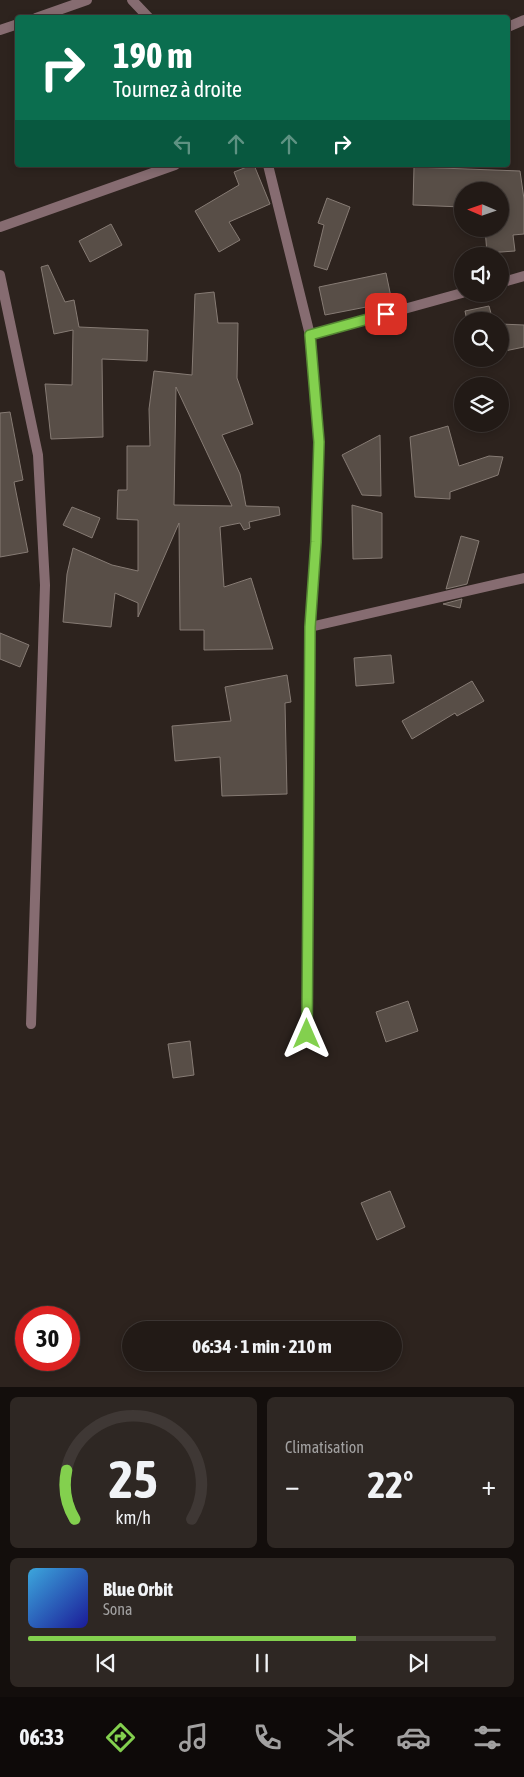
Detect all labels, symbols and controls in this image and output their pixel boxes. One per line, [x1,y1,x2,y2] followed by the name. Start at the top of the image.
[30,35,95,100] icon: right
[113,35,192,75] text: 190 m
[113,76,242,102] text: Tournez à droite
[169,130,197,158] icon: left
[222,130,250,158] icon: ahead
[275,130,303,158] icon: ahead
[328,130,356,158] icon: right
[454,182,509,238] north arrow
[454,182,509,432] map controls
[454,247,509,302] button: sound
[365,293,407,335] pin
[372,300,400,328] icon: arrive
[454,312,509,367] button: search
[454,377,509,432] button: layers
[280,1007,332,1059] position arrow
[15,1306,80,1371] speed limit sign: 30
[192,1335,332,1357] text: 06:34 · 1 min · 210 m
[285,1438,364,1456] text: Climatisation
[109,1449,158,1509] text: 25
[367,1463,414,1506] text: 22°
[285,1469,300,1501] text: −
[481,1469,496,1501] text: +
[116,1507,151,1528] text: km/h
[103,1578,173,1600] text: Blue Orbit
[103,1600,132,1618] text: Sona
[92,1649,120,1677] icon: previous
[248,1649,276,1677] icon: pause
[404,1649,432,1677] icon: next
[103,1720,138,1755] icon: directions
[176,1720,211,1755] icon: music
[250,1720,285,1755] icon: phone
[323,1720,358,1755] icon: climate
[396,1720,431,1755] icon: car
[470,1720,505,1755] icon: filters
[19,1724,64,1750] text: 06:33

